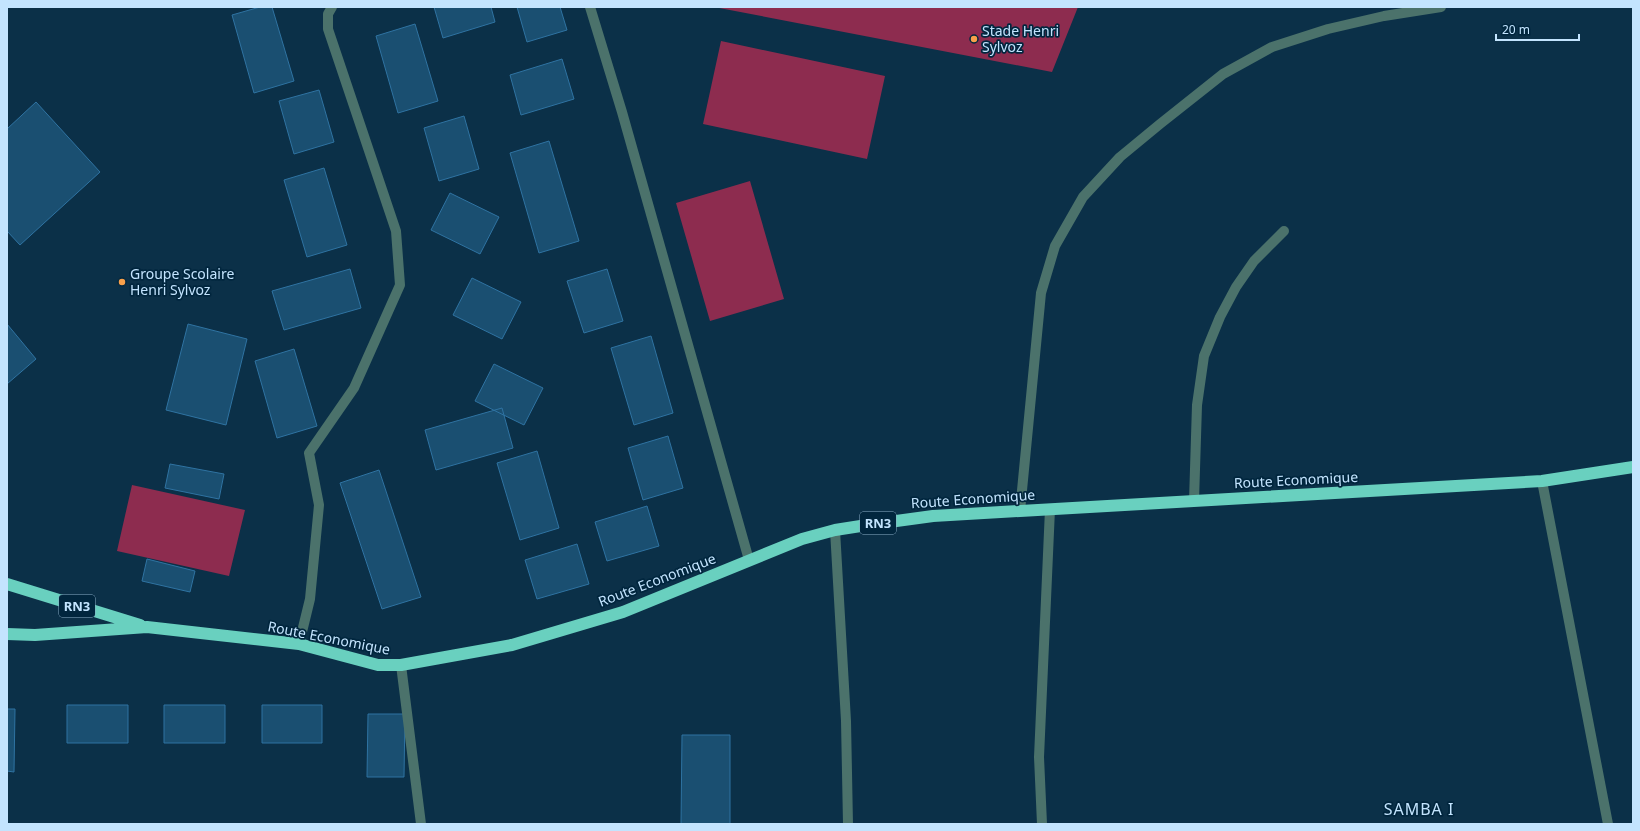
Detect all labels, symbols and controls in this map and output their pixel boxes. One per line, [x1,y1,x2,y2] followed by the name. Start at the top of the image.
[1496,16,1579,42] scale bar
[982,21,1059,56] place label: Stade Henri Sylvoz
[1502,21,1530,38] text: 20 m
[969,34,979,44] marker: Stade Henri Sylvoz
[130,264,234,299] place label: Groupe Scolaire Henri Sylvoz
[117,277,127,287] marker: Groupe Scolaire Henri Sylvoz
[1233,467,1359,492] street label: Route Economique
[910,485,1036,512] street label: Route Economique
[860,512,896,534] road number: RN3
[595,548,718,611] street label: Route Economique
[59,595,95,617] road number: RN3
[266,616,392,659] street label: Route Economique
[1384,798,1454,820] district label: SAMBA I

